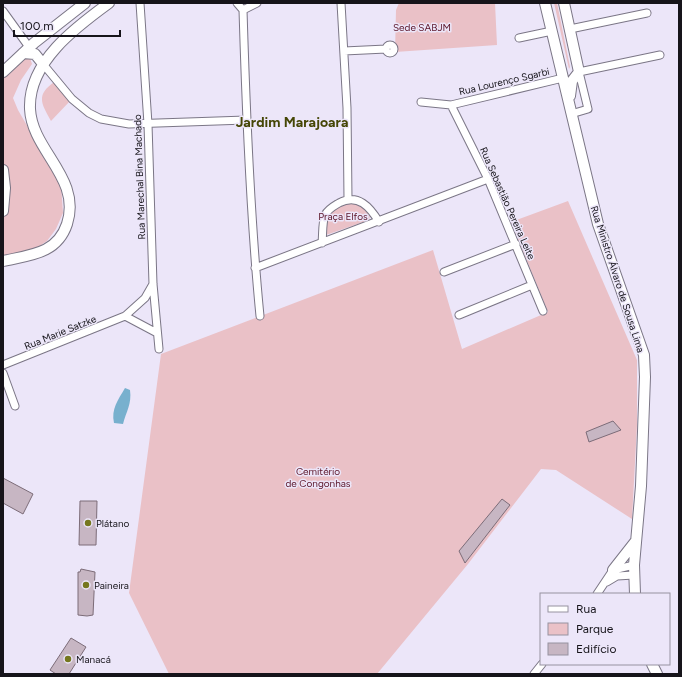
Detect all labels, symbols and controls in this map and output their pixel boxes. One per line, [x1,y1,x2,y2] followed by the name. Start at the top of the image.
[14,12,120,38] scale bar
[20,19,54,33] text: 100 m
[393,21,451,34] park label: Sede SABJM
[457,65,551,98] street label: Rua Lourenço Sgarbi
[131,114,148,240] street label: Rua Marechal Bina Machado
[236,114,348,131] district label: Jardim Marajoara
[477,145,538,262] street label: Rua Sebastião Pereira Leite
[588,204,647,354] street label: Rua Ministro Álvaro de Sousa Lima
[318,210,368,223] park label: Praça Elfos
[22,312,99,353] street label: Rua Marie Satzke
[286,465,351,490] park label: Cemitério de Congonhas
[96,517,130,530] place label: Plátano
[83,518,93,528] marker: Plátano
[94,579,129,592] place label: Paineira
[81,580,91,590] marker: Paineira
[540,593,670,665] legend
[576,602,596,616] text: Rua
[576,622,614,636] text: Parque
[576,642,616,656] text: Edifício
[76,653,111,666] place label: Manacá
[63,654,73,664] marker: Manacá

